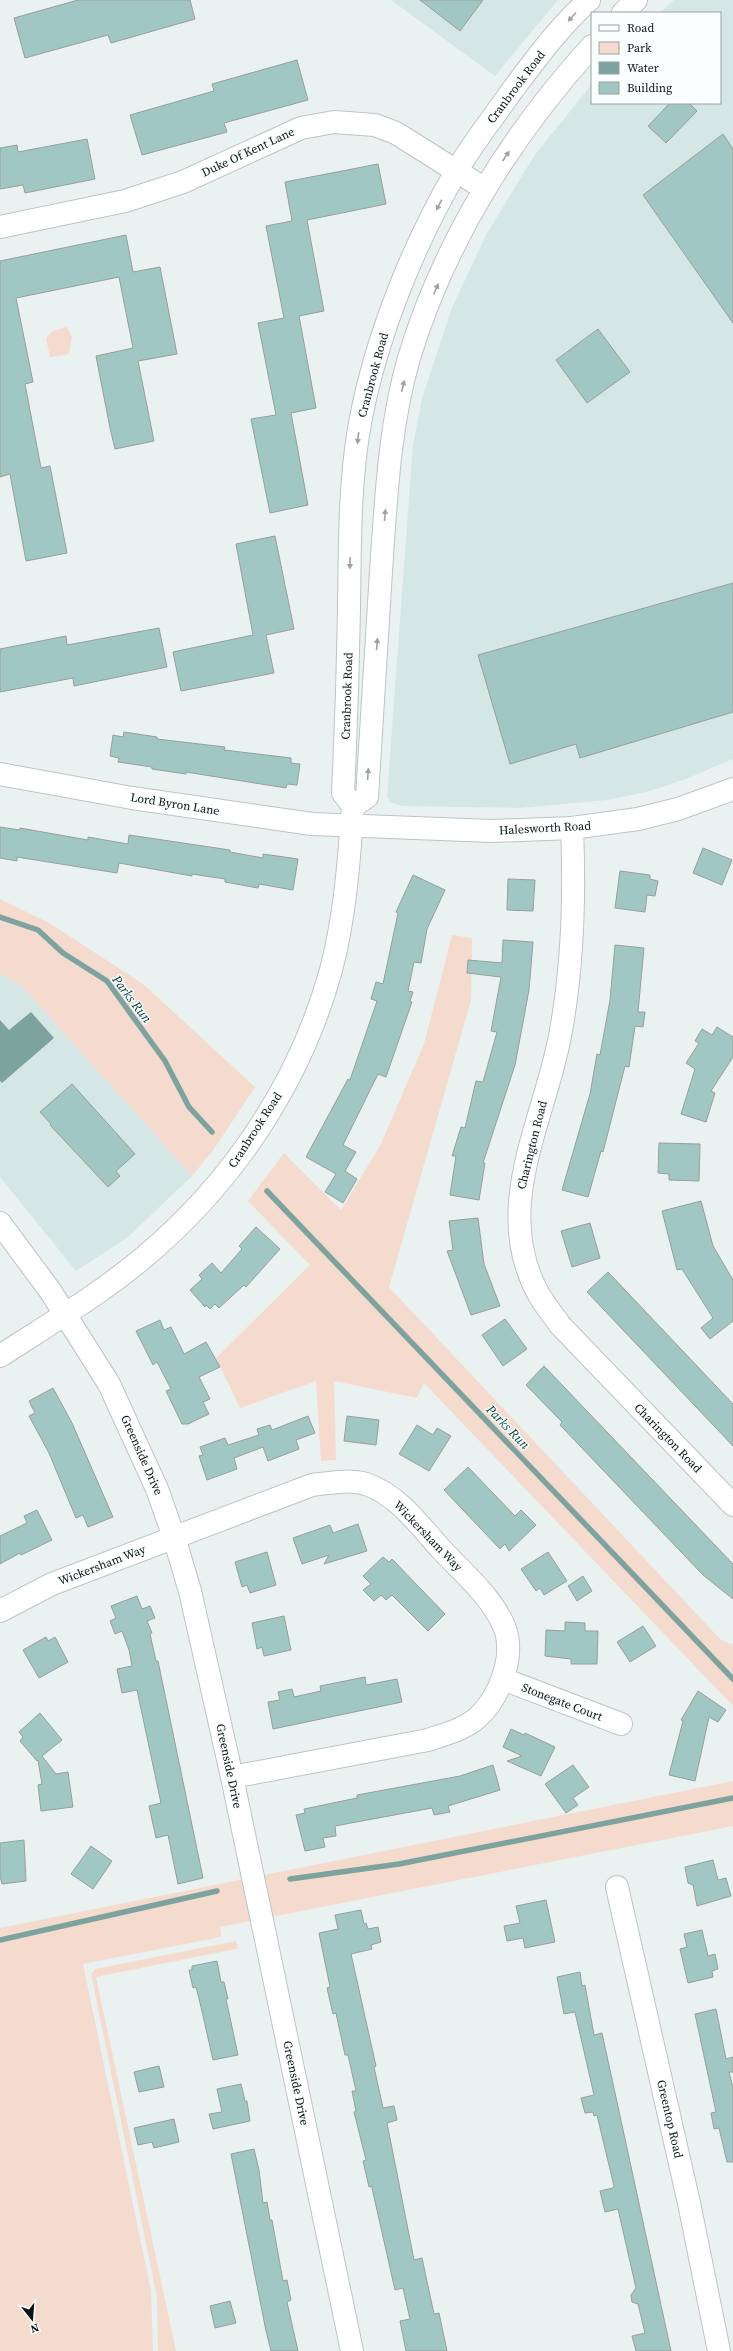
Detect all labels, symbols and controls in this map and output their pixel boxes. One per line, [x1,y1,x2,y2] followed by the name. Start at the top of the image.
[568,12,577,22] one-way arrow
[591,12,721,104] legend
[627,20,654,36] text: Road
[627,40,652,56] text: Park
[483,47,549,127] street label: Cranbrook Road
[627,60,659,76] text: Water
[627,80,672,96] text: Building
[199,123,297,181] street label: Duke Of Kent Lane
[502,150,510,161] one-way arrow
[436,199,442,210] one-way arrow
[433,282,439,294] one-way arrow
[354,331,392,419] street label: Cranbrook Road
[400,380,406,392] one-way arrow
[355,432,361,444] one-way arrow
[382,509,389,521] one-way arrow
[347,557,353,570] one-way arrow
[373,638,380,650] one-way arrow
[337,652,357,740] street label: Cranbrook Road
[365,768,372,780] one-way arrow
[129,789,221,819] street label: Lord Byron Lane
[499,818,592,838] street label: Halesworth Road
[108,971,156,1027] water label: Parks Run
[225,1089,286,1171] street label: Cranbrook Road
[513,1099,551,1191] street label: Charington Road
[482,1400,534,1453] water label: Parks Run
[631,1400,705,1476] street label: Charington Road
[117,1412,167,1498] street label: Greenside Drive
[390,1497,466,1575] street label: Wickersham Way
[56,1541,149,1589] street label: Wickersham Way
[519,1679,605,1725] street label: Stonegate Court
[212,1722,246,1810] street label: Greenside Drive
[279,2039,313,2127] street label: Greenside Drive
[653,2078,687,2160] street label: Greentop Road
[12,2299,52,2339] north arrow
[29,2320,41,2336] text: N

